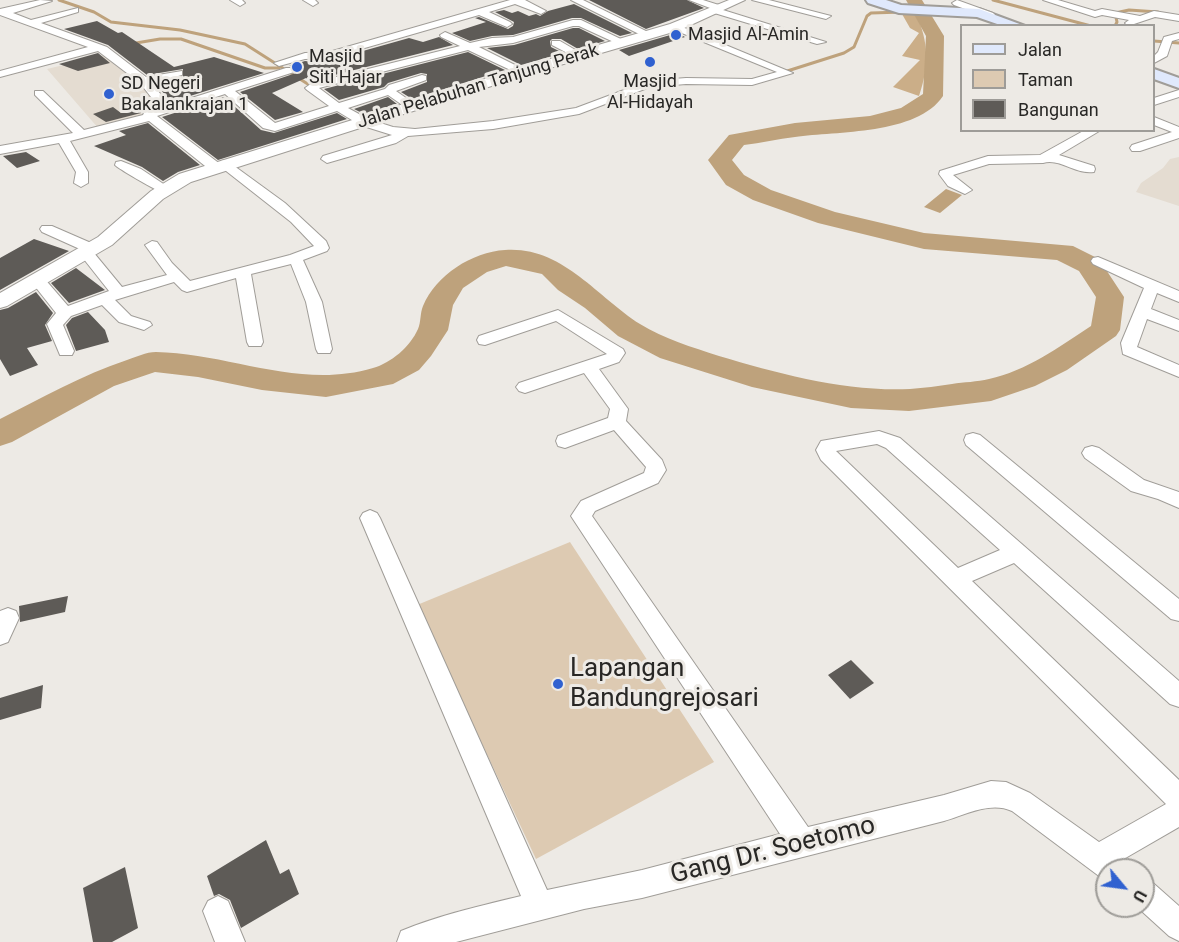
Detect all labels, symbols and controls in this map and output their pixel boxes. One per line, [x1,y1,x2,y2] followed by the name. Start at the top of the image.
[688,24,809,46] place label: Masjid Al-Amin
[960,24,1155,132] legend
[669,28,683,42] marker: Masjid Al-Amin
[1018,39,1062,60] text: Jalan
[355,40,601,134] street label: Jalan Pelabuhan Tanjung Perak
[309,46,382,88] place label: Masjid Siti Hajar
[643,55,657,69] marker: Masjid Al-Hidayah
[290,60,304,74] marker: Masjid Siti Hajar
[1018,69,1073,90] text: Taman
[607,71,693,113] place label: Masjid Al-Hidayah
[121,73,248,116] place label: SD Negeri Bakalankrajan 1
[102,87,116,101] marker: SD Negeri Bakalankrajan 1
[1018,99,1099,120] text: Bangunan
[570,653,759,714] place label: Lapangan Bandungrejosari
[551,677,565,691] marker: Lapangan Bandungrejosari
[668,811,878,891] street label: Gang Dr. Soetomo
[1095,858,1155,918] north arrow
[1129,887,1150,905] text: U

